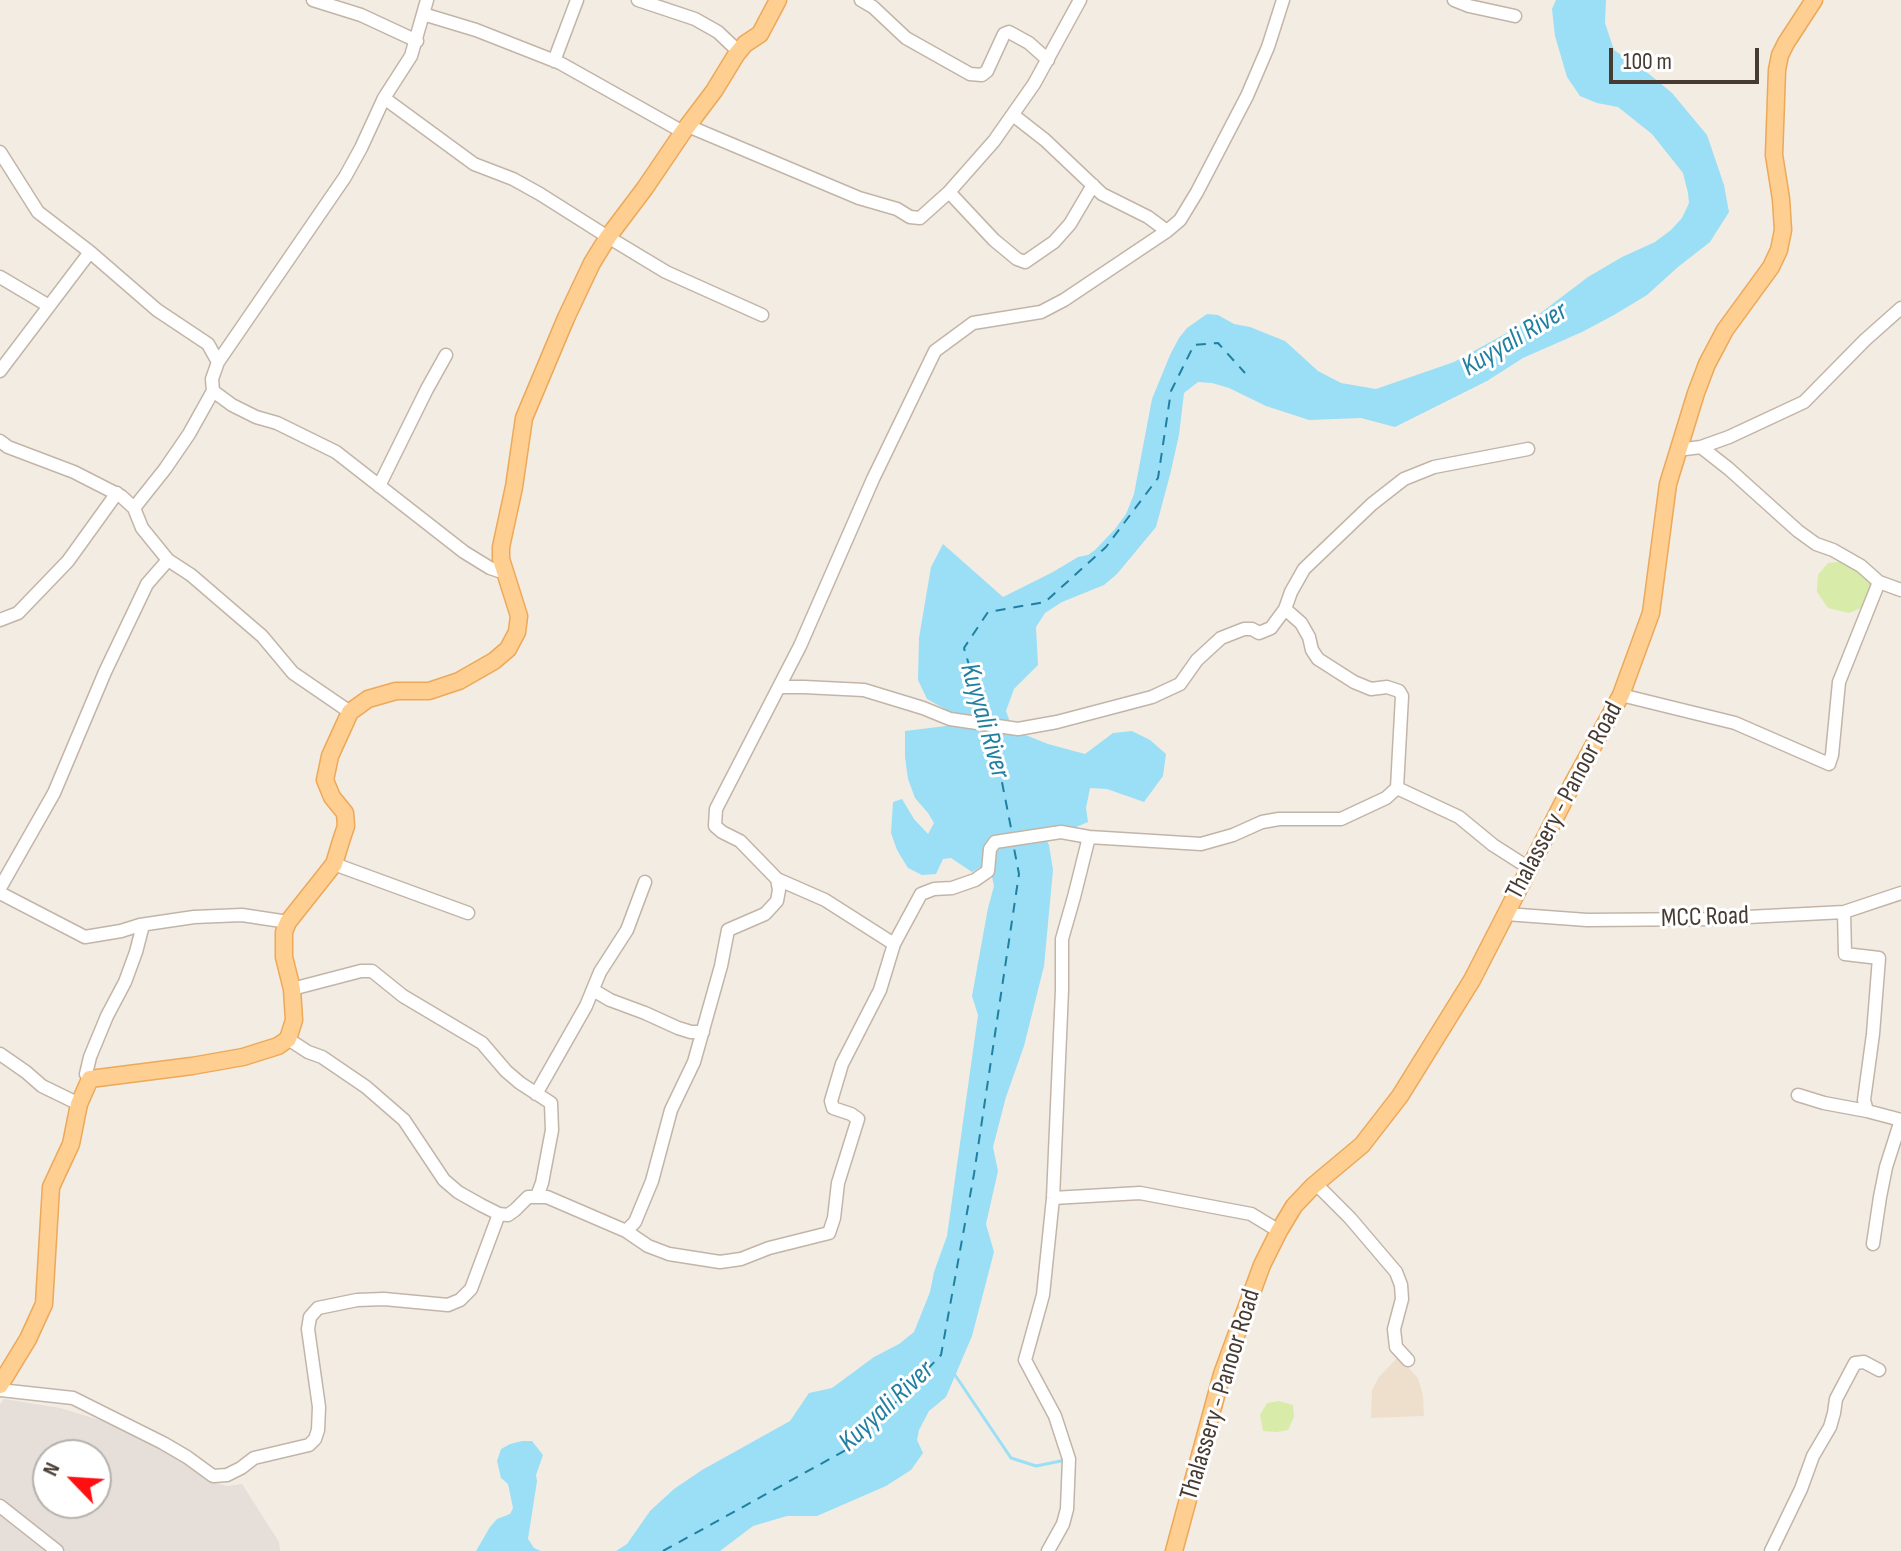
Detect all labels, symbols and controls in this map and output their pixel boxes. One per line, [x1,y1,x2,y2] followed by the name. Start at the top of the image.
[1613,32,1763,82] scale bar
[1623,47,1672,76] text: 100 m
[1456,295,1574,385] water label: Kuyyali River
[952,660,1016,782] water label: Kuyyali River
[1500,697,1630,905] street label: Thalassery - Panoor Road
[1661,901,1749,935] street label: MCC Road
[1174,1286,1268,1504] street label: Thalassery - Panoor Road
[832,1355,942,1459] water label: Kuyyali River
[32,1439,112,1519] north arrow
[37,1458,66,1481] text: N

